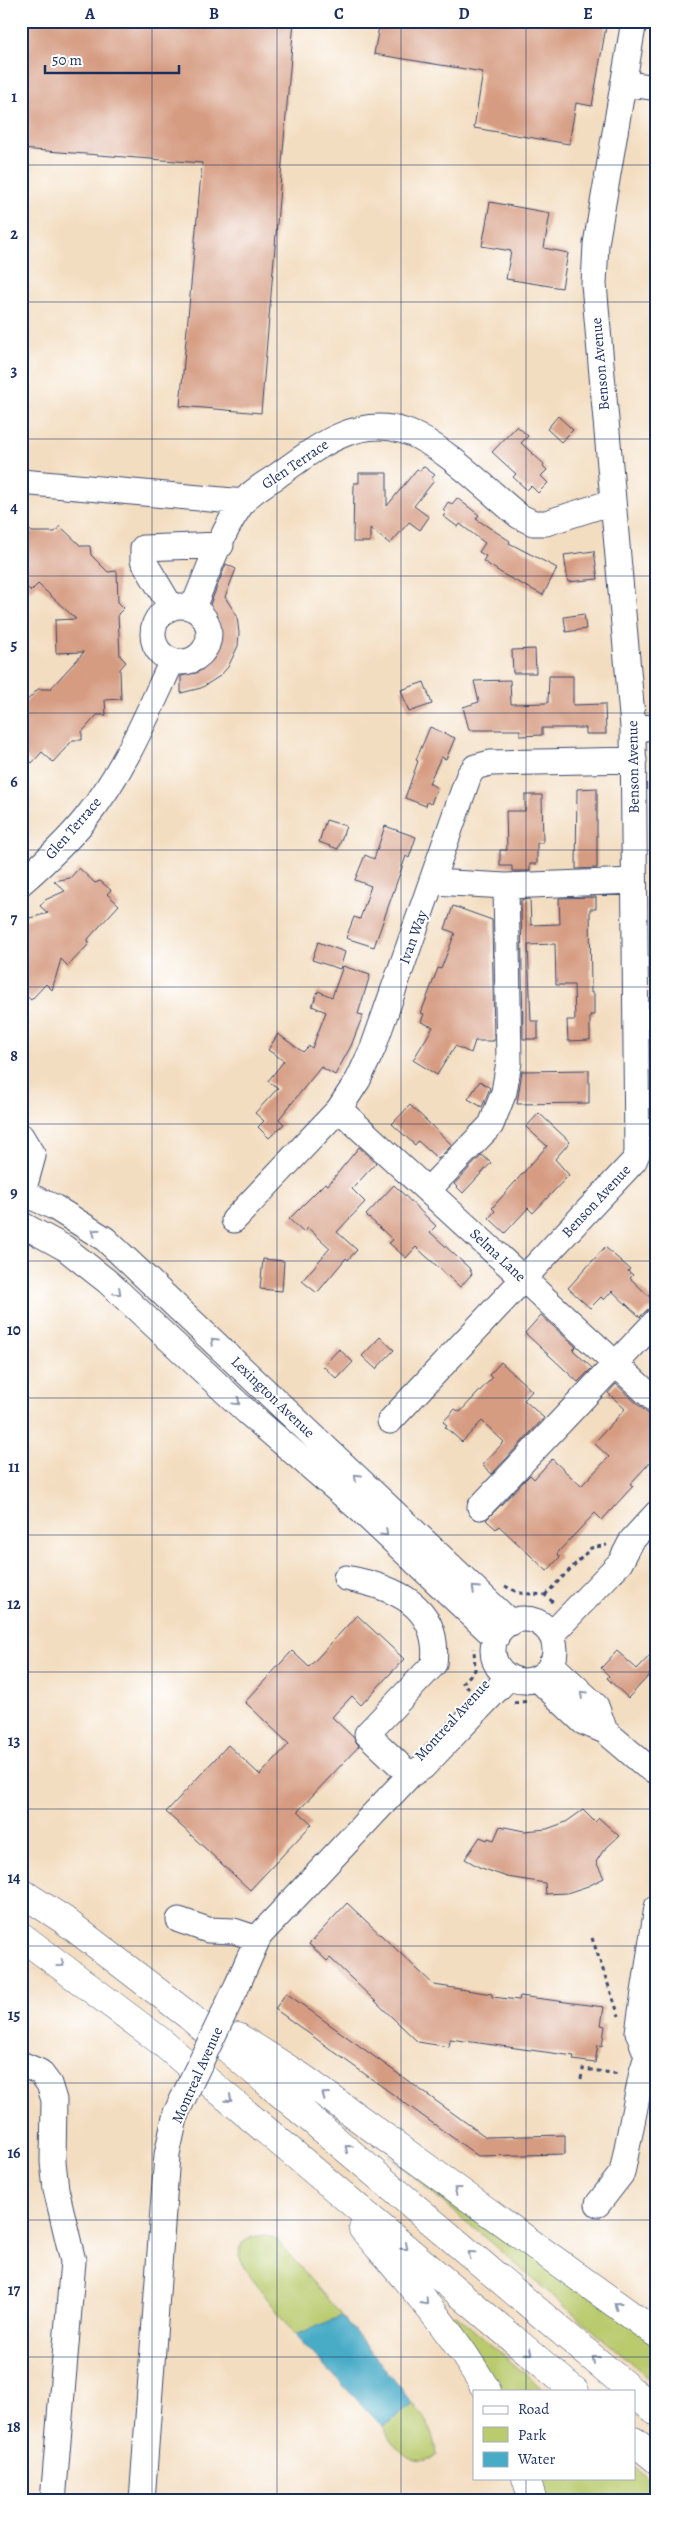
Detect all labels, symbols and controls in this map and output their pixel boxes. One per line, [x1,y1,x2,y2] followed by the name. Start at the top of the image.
[84,3,96,25] text: A
[209,3,219,25] text: B
[334,3,344,25] text: C
[458,3,470,25] text: D
[583,3,593,25] text: E
[45,42,179,74] scale bar
[52,50,82,70] text: 50 m
[11,86,17,108] text: 1
[10,223,18,245] text: 2
[586,316,614,411] street label: Benson Avenue
[11,360,18,382] text: 3
[258,434,333,494] street label: Glen Terrace
[10,497,18,519] text: 4
[11,634,18,656] text: 5
[622,720,644,814] street label: Benson Avenue
[10,771,18,793] text: 6
[40,792,106,863] street label: Glen Terrace
[394,907,432,967] street label: Ivan Way
[11,908,18,930] text: 7
[10,1045,18,1067] text: 8
[557,1160,635,1242] street label: Benson Avenue
[10,1182,18,1204] text: 9
[466,1224,531,1286] street label: Selma Lane
[91,1229,100,1238] one-way arrow
[113,1286,122,1295] one-way arrow
[7,1319,21,1341] text: 10
[211,1338,220,1347] one-way arrow
[227,1352,319,1442] street label: Lexington Avenue
[232,1396,241,1405] one-way arrow
[8,1456,20,1478] text: 11
[354,1474,363,1483] one-way arrow
[379,1527,388,1536] one-way arrow
[472,1586,481,1595] one-way arrow
[7,1593,21,1615] text: 12
[410,1675,494,1765] street label: Montreal Avenue
[580,1691,589,1700] one-way arrow
[8,1730,20,1752] text: 13
[7,1867,21,1889] text: 14
[55,1959,64,1967] one-way arrow
[8,2004,20,2026] text: 15
[167,2023,227,2126] street label: Montreal Avenue
[321,2092,331,2101] one-way arrow
[223,2093,232,2102] one-way arrow
[7,2142,21,2164] text: 16
[344,2145,353,2154] one-way arrow
[453,2187,463,2196] one-way arrow
[399,2242,408,2250] one-way arrow
[468,2250,477,2259] one-way arrow
[8,2279,20,2301] text: 17
[419,2296,428,2305] one-way arrow
[614,2303,623,2311] one-way arrow
[524,2346,533,2355] one-way arrow
[592,2356,601,2365] one-way arrow
[473,2390,636,2480] legend
[518,2399,550,2419] text: Road
[7,2416,21,2438] text: 18
[518,2425,547,2445] text: Park
[517,2449,555,2469] text: Water

